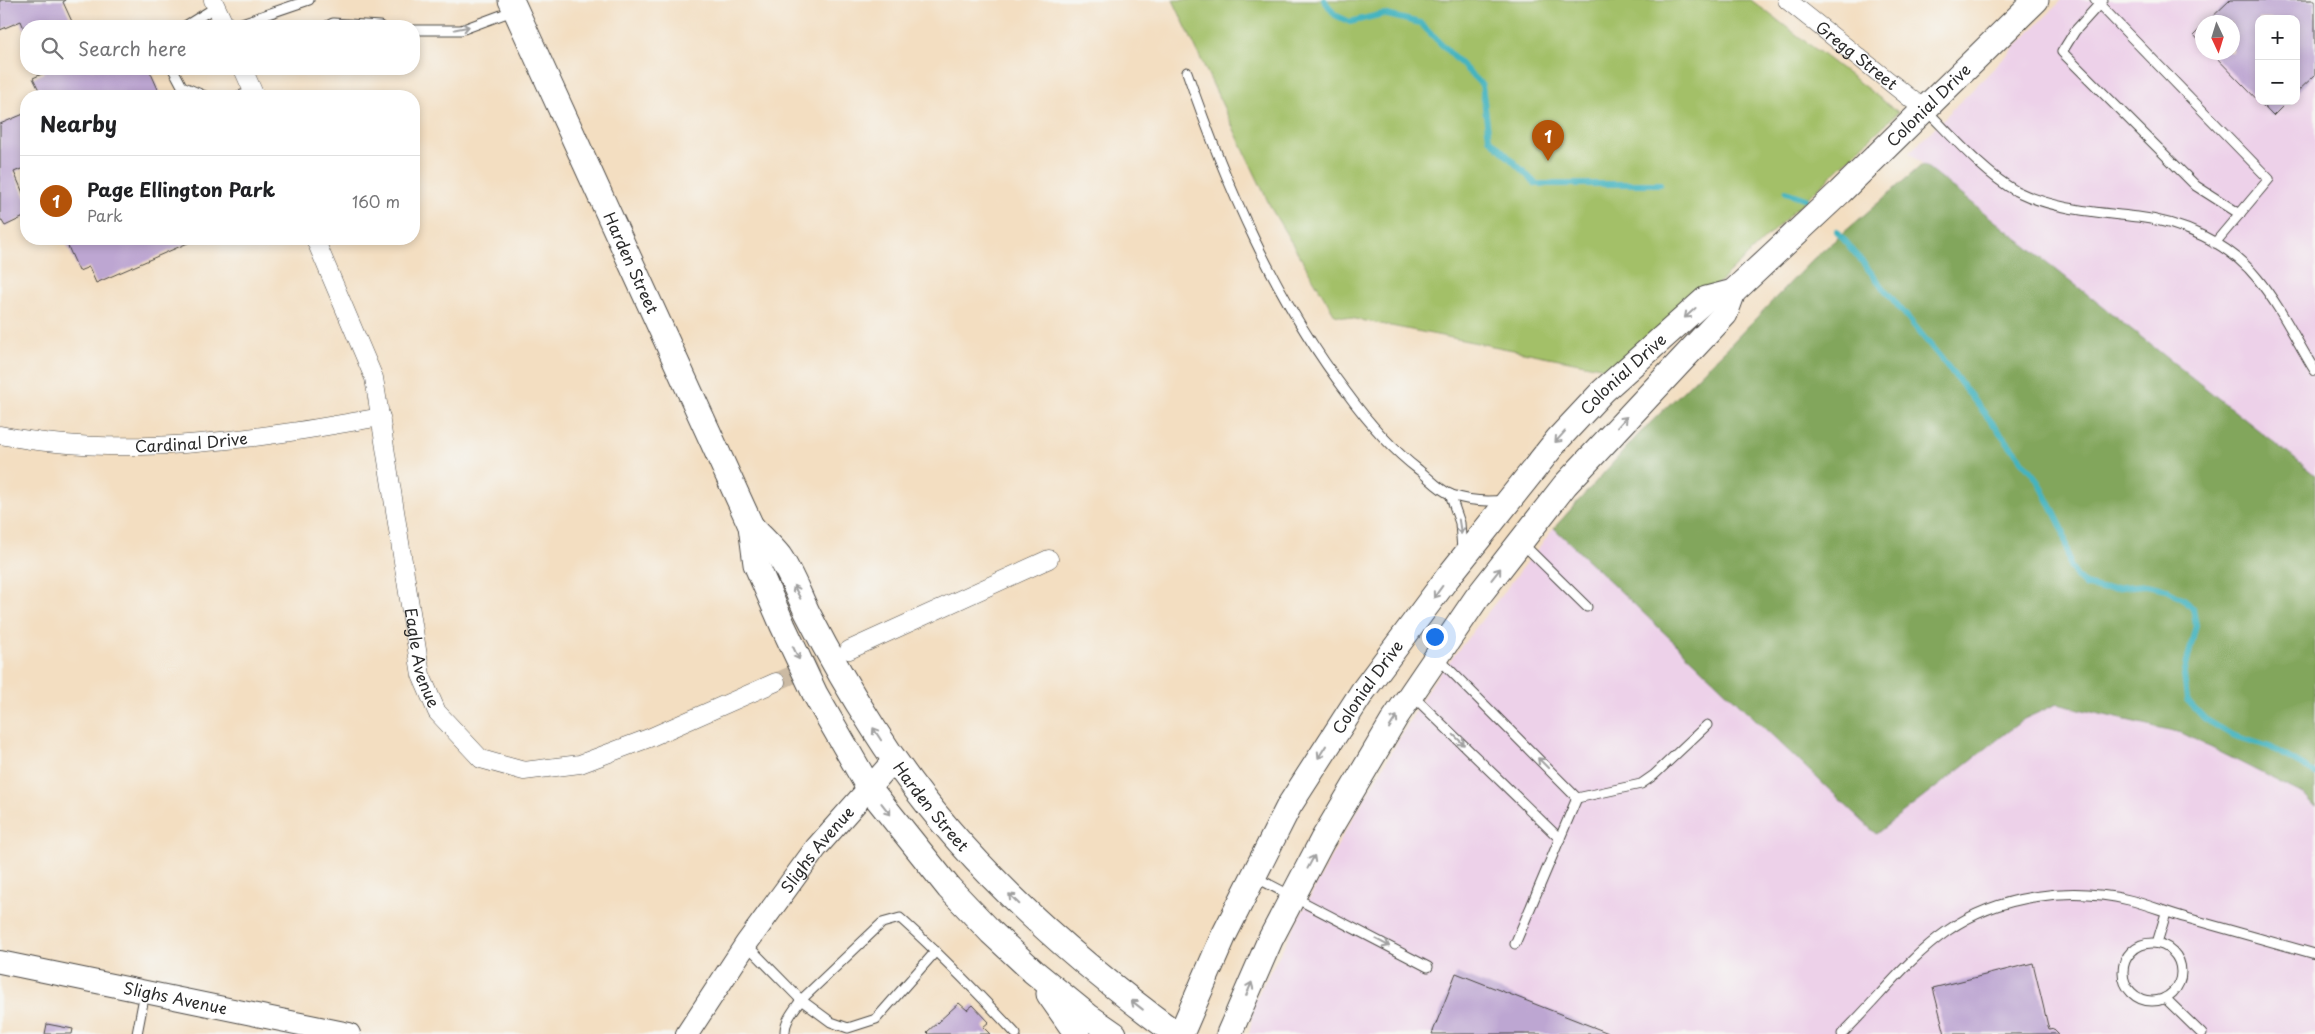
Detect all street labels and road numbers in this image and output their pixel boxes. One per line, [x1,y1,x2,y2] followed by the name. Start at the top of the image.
[1811,15,1904,95] street label: Gregg Street
[1880,58,1976,152] street label: Colonial Drive
[598,208,666,318] street label: Harden Street
[1574,327,1671,419] street label: Colonial Drive
[135,425,249,457] street label: Cardinal Drive
[400,606,447,711] street label: Eagle Avenue
[1326,634,1408,738] street label: Colonial Drive
[888,756,976,857] street label: Harden Street
[774,800,859,897] street label: Slighs Avenue
[122,975,230,1020] street label: Slighs Avenue

